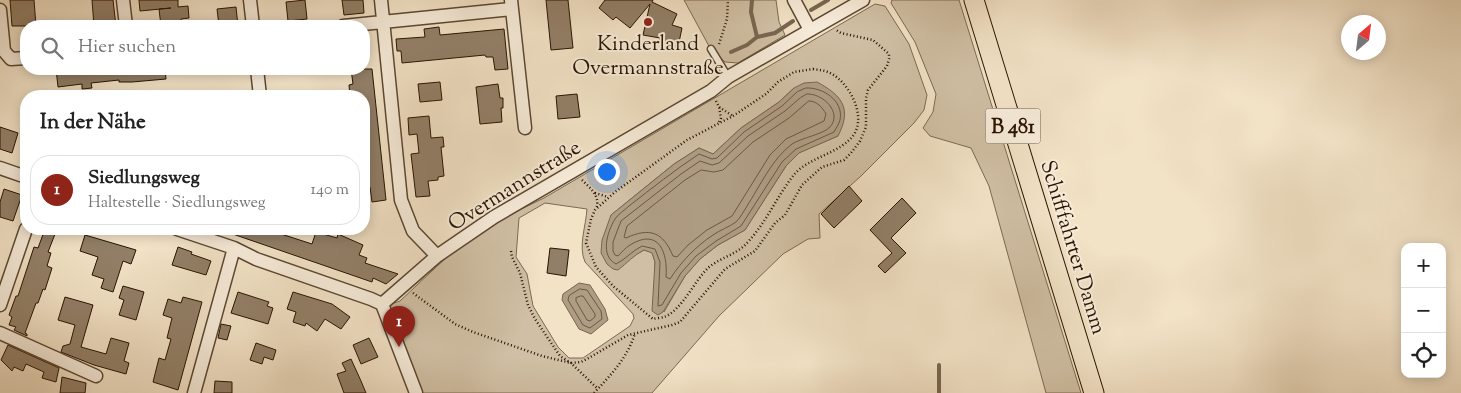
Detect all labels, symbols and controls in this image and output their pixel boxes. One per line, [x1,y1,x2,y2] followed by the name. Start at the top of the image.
[1341,15,1386,60] north arrow
[642,16,654,28] marker: Kinderland Overmannstraße
[20,20,370,75] search box
[572,30,724,84] place label: Kinderland Overmannstraße
[38,34,66,62] icon: search
[78,34,176,61] text: Hier suchen
[40,108,146,138] text: In der Nähe
[986,108,1040,144] road number: B 481
[443,134,587,240] street label: Overmannstraße
[1031,157,1113,338] street label: Schifffahrter Damm
[594,159,620,185] your location
[88,165,200,192] text: Siedlungsweg
[54,179,60,202] text: 1
[311,179,349,202] text: 140 m
[88,192,266,215] text: Haltestelle · Siedlungsweg
[1401,243,1446,378] map controls
[1401,243,1446,288] button: +
[1401,288,1446,333] button: −
[383,306,415,347] pin: 1
[1401,333,1446,378] button: locate

